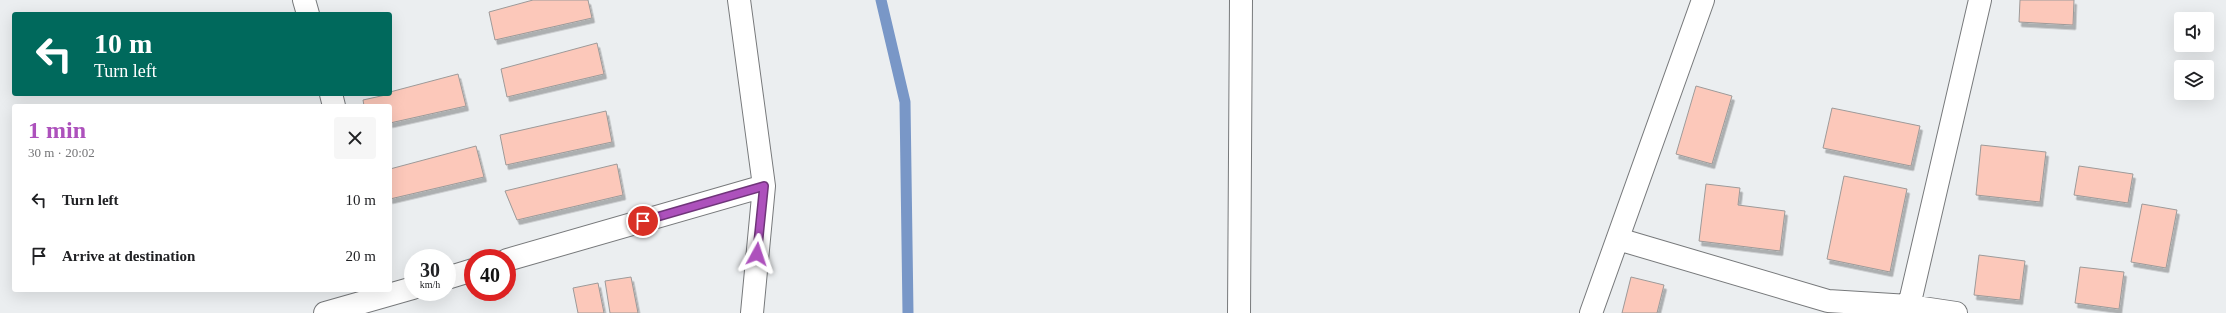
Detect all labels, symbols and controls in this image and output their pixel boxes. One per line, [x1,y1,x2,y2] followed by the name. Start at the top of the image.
[2174,12,2214,100] map controls
[2174,12,2214,52] button: sound
[28,28,80,80] icon: left
[94,28,152,59] text: 10 m
[2174,60,2214,100] button: layers
[94,61,157,81] text: Turn left
[28,117,86,143] text: 1 min
[334,117,376,159] button: close
[28,145,95,160] text: 30 m · 20:02
[28,189,50,211] icon: left
[62,192,119,208] text: Turn left
[346,192,376,208] text: 10 m
[626,204,660,238] pin
[632,210,654,232] icon: arrive
[736,233,778,275] position arrow
[28,245,50,267] icon: arrive
[62,248,195,264] text: Arrive at destination
[346,248,376,264] text: 20 m
[464,249,516,301] speed limit sign: 40
[420,259,440,281] text: 30
[420,279,440,290] text: km/h

